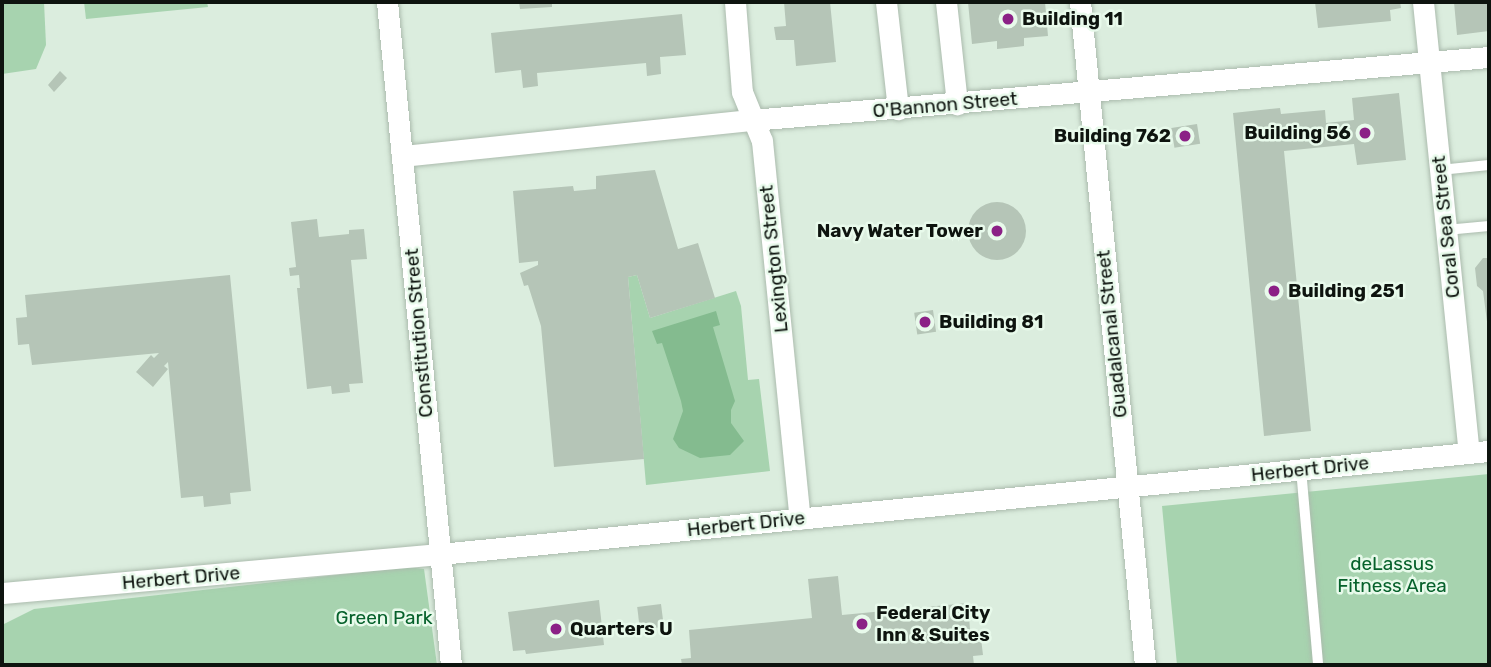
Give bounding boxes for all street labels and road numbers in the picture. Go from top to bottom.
street label: O'Bannon Street [872,87,1018,123]
street label: Coral Sea Street [1427,155,1465,299]
street label: Lexington Street [755,184,793,334]
street label: Constitution Street [400,247,438,419]
street label: Guadalcanal Street [1092,249,1132,419]
street label: Herbert Drive [1250,451,1370,487]
street label: Herbert Drive [686,506,806,542]
street label: Herbert Drive [121,561,241,595]

